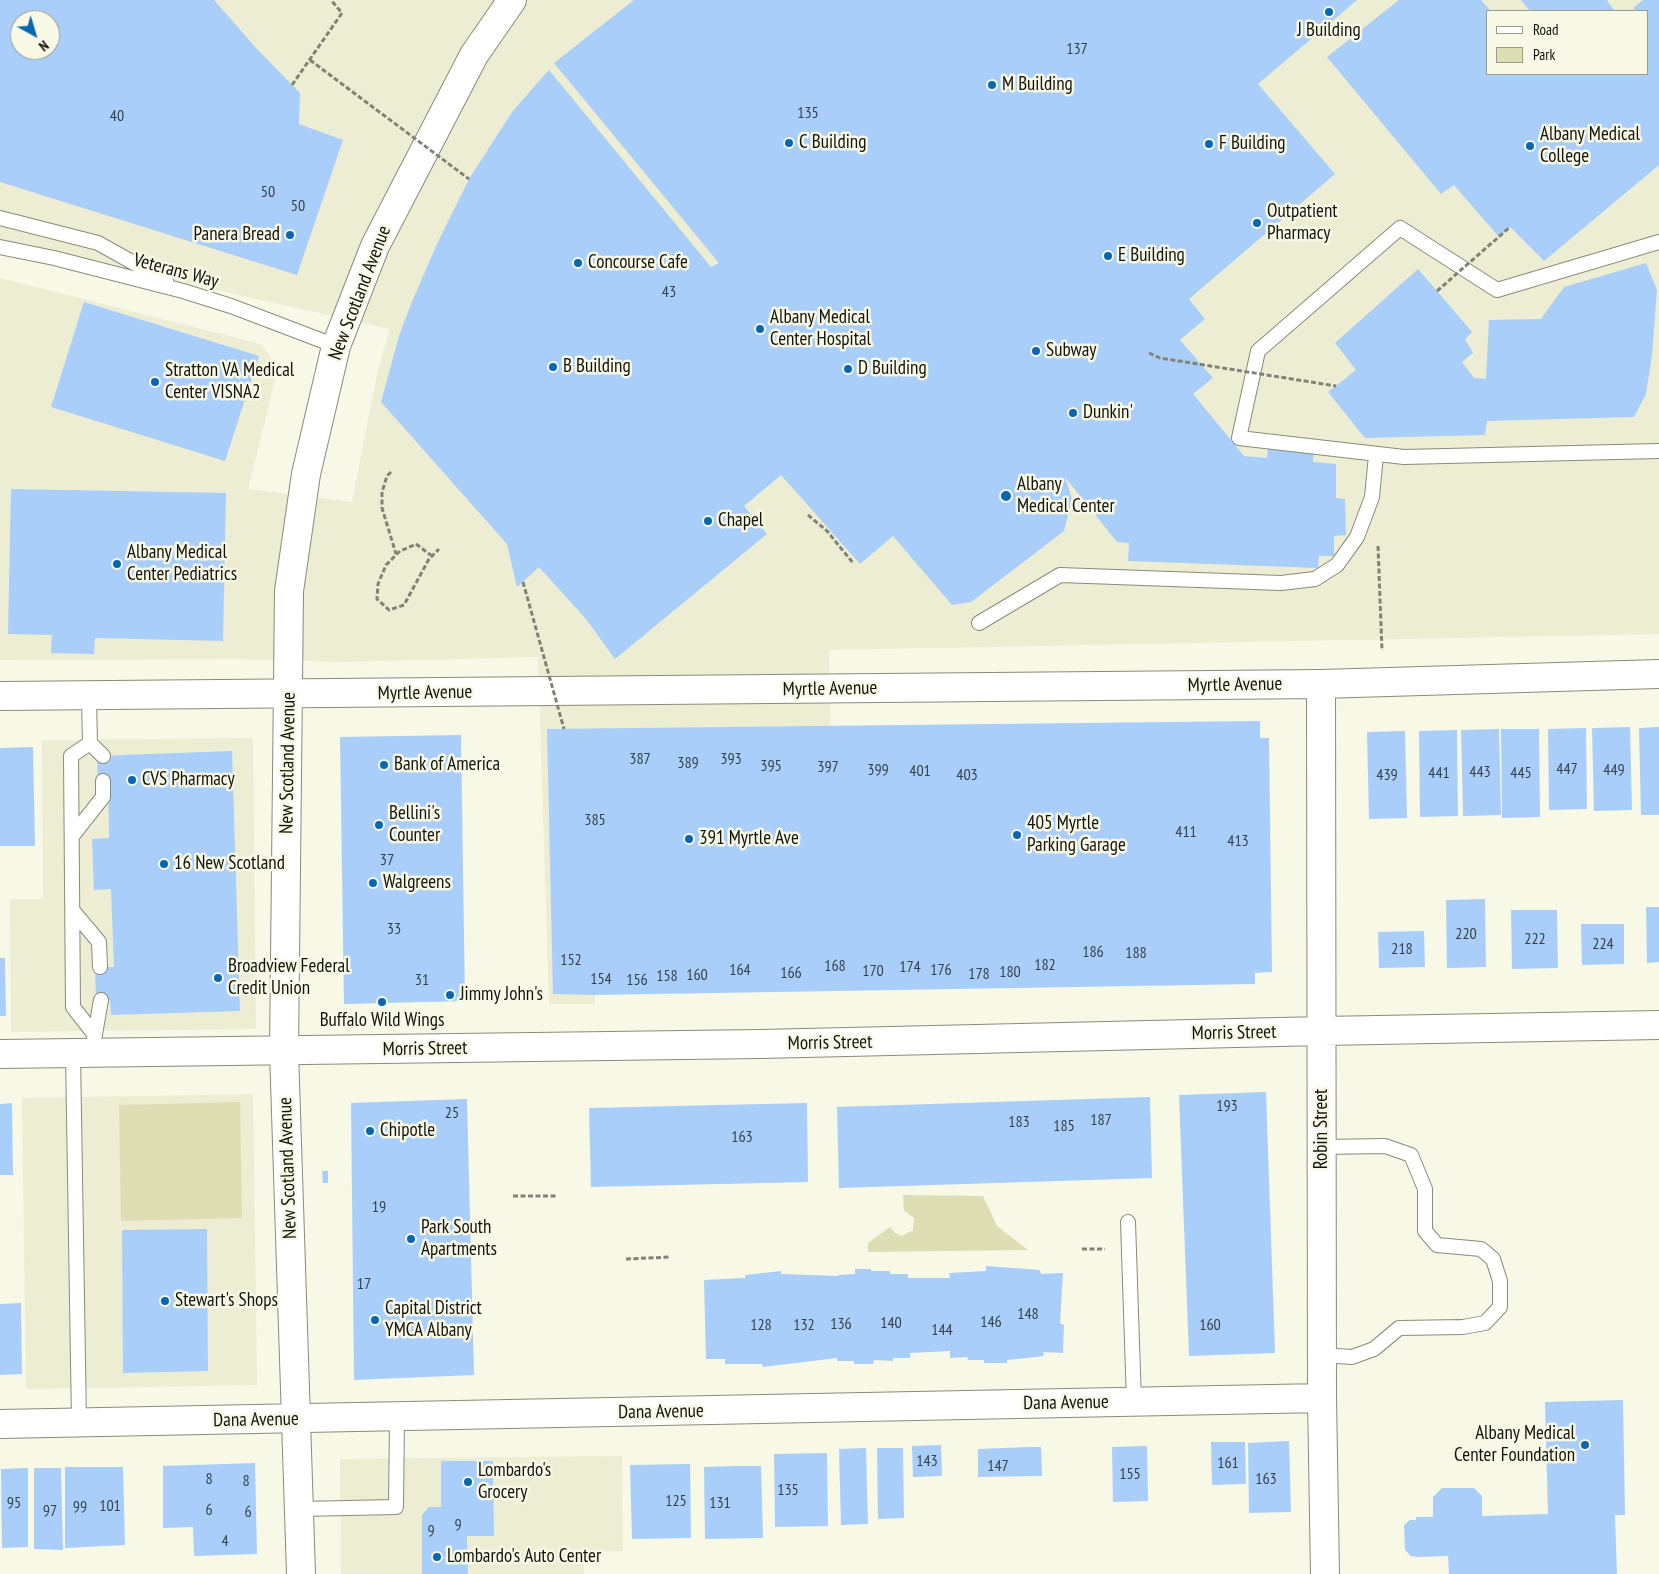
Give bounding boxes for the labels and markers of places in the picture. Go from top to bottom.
marker: J Building [1323,6,1335,18]
place label: J Building [1297,20,1361,42]
place label: M Building [1002,74,1073,96]
marker: M Building [986,79,998,91]
place label: Albany Medical College [1540,124,1640,168]
place label: C Building [799,132,866,154]
place label: F Building [1219,133,1286,155]
marker: C Building [783,137,795,149]
marker: F Building [1203,138,1215,150]
marker: Albany Medical College [1524,140,1536,152]
place label: Outpatient Pharmacy [1267,201,1338,245]
marker: Outpatient Pharmacy [1251,217,1263,229]
place label: Panera Bread [193,224,280,246]
marker: Panera Bread [284,229,296,241]
place label: E Building [1118,245,1185,267]
marker: E Building [1102,250,1114,262]
place label: Concourse Cafe [588,252,688,274]
marker: Concourse Cafe [572,257,584,269]
place label: Albany Medical Center Hospital [770,307,871,351]
marker: Albany Medical Center Hospital [754,323,766,335]
place label: Subway [1046,340,1096,362]
marker: Subway [1030,345,1042,357]
place label: B Building [563,356,631,378]
place label: D Building [858,358,927,380]
place label: Stratton VA Medical Center VISNA2 [165,360,294,404]
marker: B Building [547,361,559,373]
marker: D Building [842,363,854,375]
marker: Stratton VA Medical Center VISNA2 [149,376,161,388]
place label: Dunkin' [1083,402,1133,424]
marker: Dunkin' [1067,407,1079,419]
place label: Albany Medical Center [1017,474,1115,518]
marker: Albany Medical Center [999,489,1013,503]
place label: Chapel [718,510,763,532]
marker: Chapel [702,515,714,527]
place label: Albany Medical Center Pediatrics [127,542,237,586]
marker: Albany Medical Center Pediatrics [111,558,123,570]
place label: Bank of America [394,754,500,776]
marker: Bank of America [378,759,390,771]
place label: CVS Pharmacy [142,769,235,791]
marker: CVS Pharmacy [126,774,138,786]
place label: Bellini's Counter [389,803,440,847]
place label: 405 Myrtle Parking Garage [1027,813,1126,857]
marker: Bellini's Counter [373,819,385,831]
place label: 391 Myrtle Ave [699,828,799,850]
marker: 405 Myrtle Parking Garage [1011,829,1023,841]
marker: 391 Myrtle Ave [683,833,695,845]
place label: 16 New Scotland [174,853,285,875]
marker: 16 New Scotland [158,858,170,870]
place label: Walgreens [383,872,451,894]
marker: Walgreens [367,877,379,889]
place label: Broadview Federal Credit Union [228,956,350,1000]
marker: Broadview Federal Credit Union [212,972,224,984]
place label: Jimmy John's [460,984,543,1006]
marker: Jimmy John's [444,989,456,1001]
marker: Buffalo Wild Wings [376,996,388,1008]
place label: Buffalo Wild Wings [320,1010,444,1032]
place label: Chipotle [380,1120,435,1142]
marker: Chipotle [364,1125,376,1137]
place label: Park South Apartments [421,1217,497,1261]
marker: Park South Apartments [405,1233,417,1245]
place label: Stewart's Shops [175,1290,278,1312]
marker: Stewart's Shops [159,1295,171,1307]
place label: Capital District YMCA Albany [385,1298,482,1342]
marker: Capital District YMCA Albany [369,1314,381,1326]
place label: Albany Medical Center Foundation [1454,1423,1575,1467]
marker: Albany Medical Center Foundation [1579,1439,1591,1451]
place label: Lombardo's Grocery [478,1460,551,1504]
marker: Lombardo's Grocery [462,1476,474,1488]
place label: Lombardo's Auto Center [447,1546,601,1568]
marker: Lombardo's Auto Center [431,1551,443,1563]

